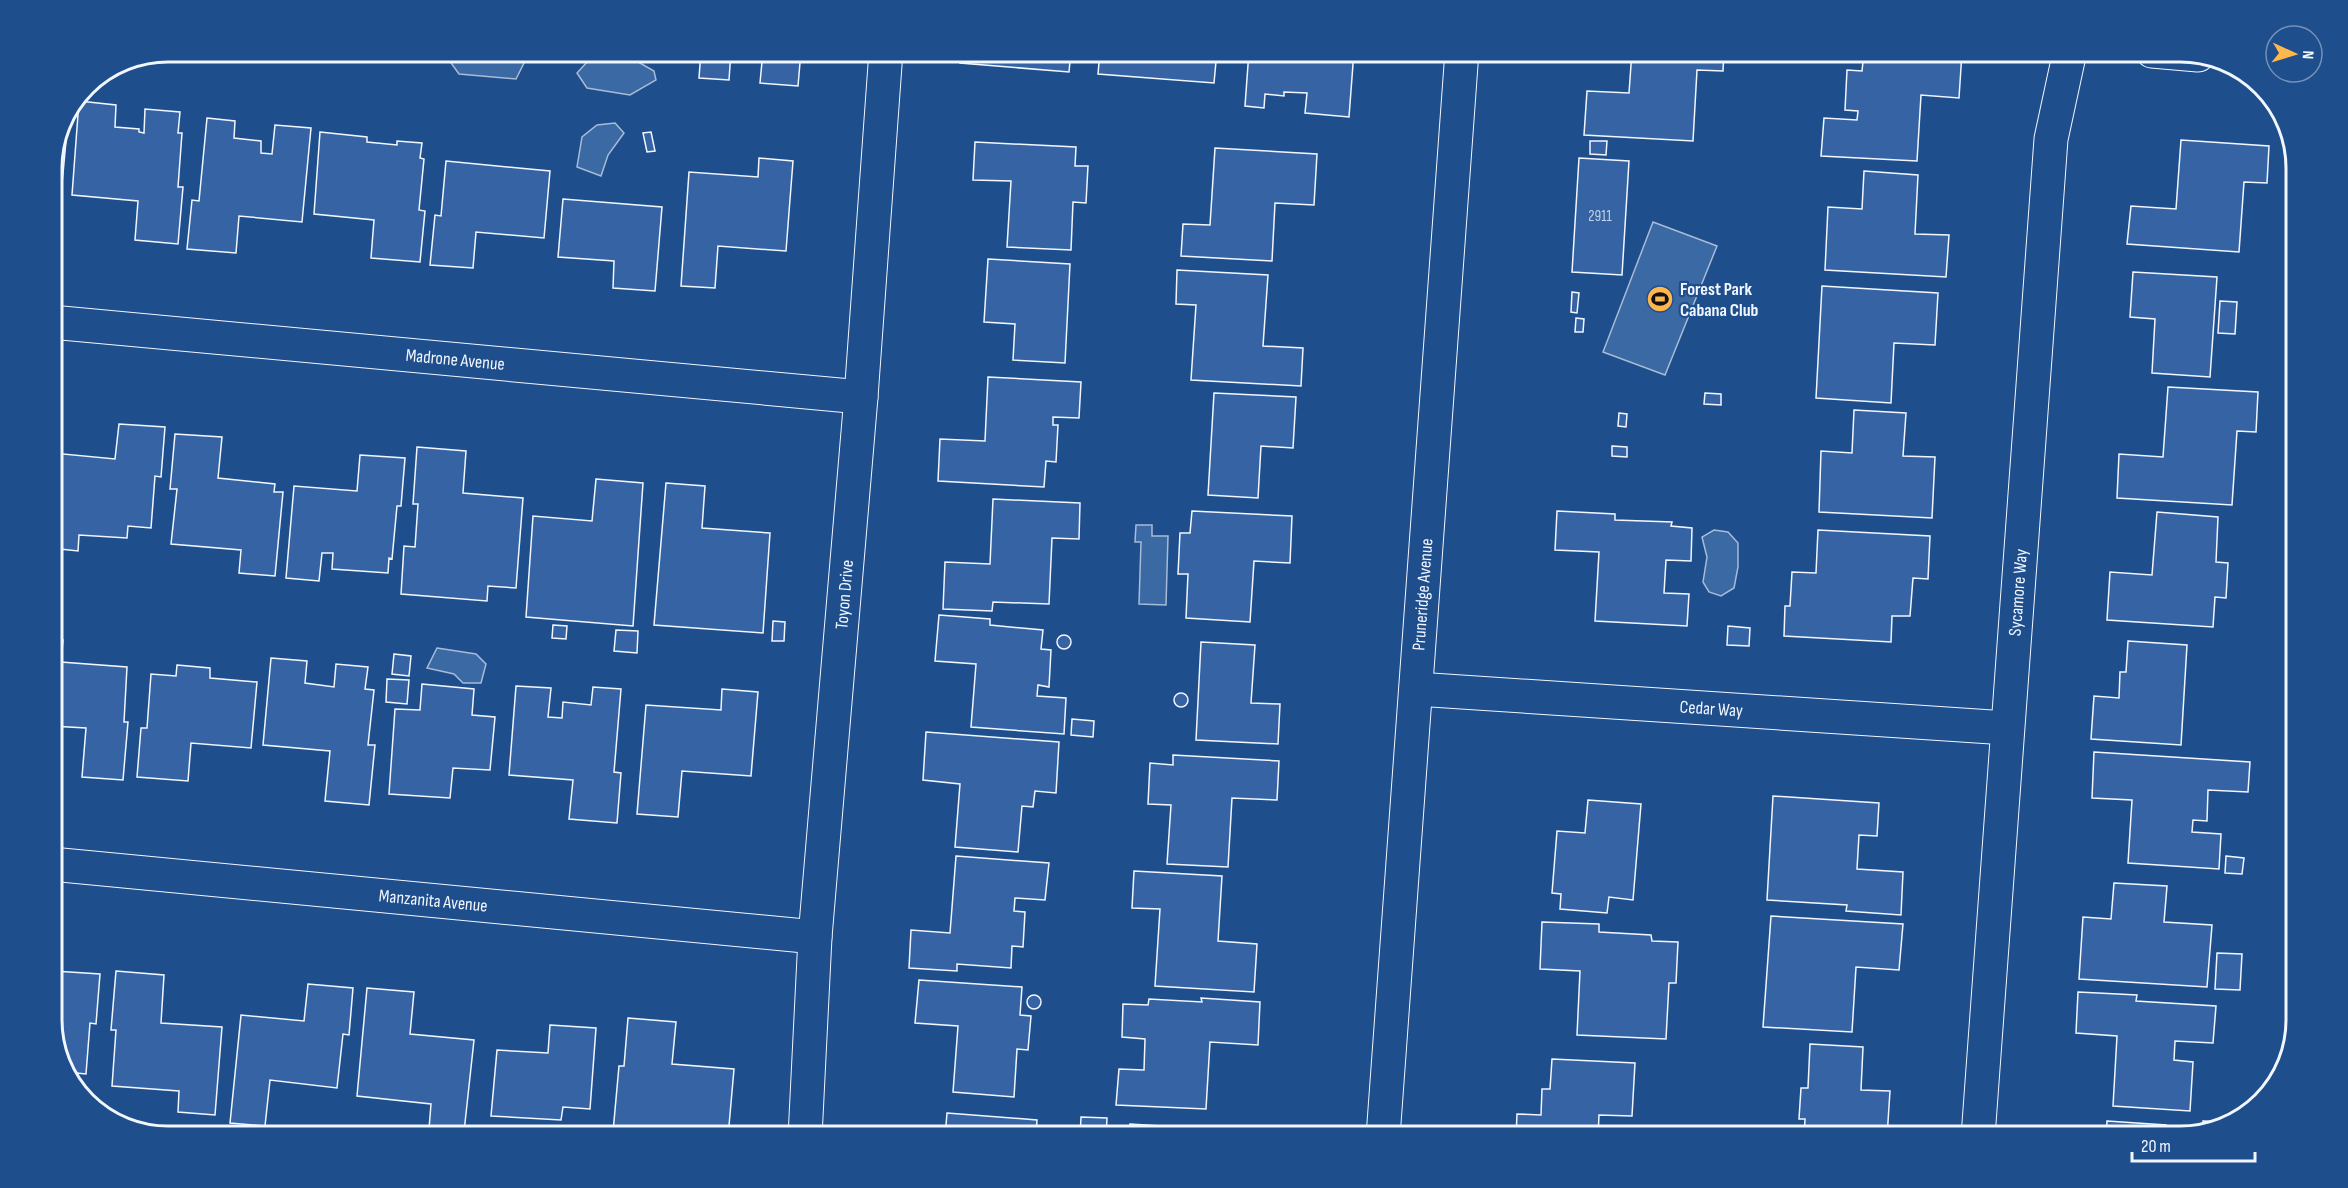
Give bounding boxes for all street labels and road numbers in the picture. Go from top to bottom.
street label: Madrone Avenue [405,345,506,375]
street label: Pruneridge Avenue [1408,538,1438,651]
street label: Sycamore Way [2005,548,2032,637]
street label: Toyon Drive [831,559,858,630]
street label: Cedar Way [1679,696,1744,722]
street label: Manzanita Avenue [378,885,489,917]

